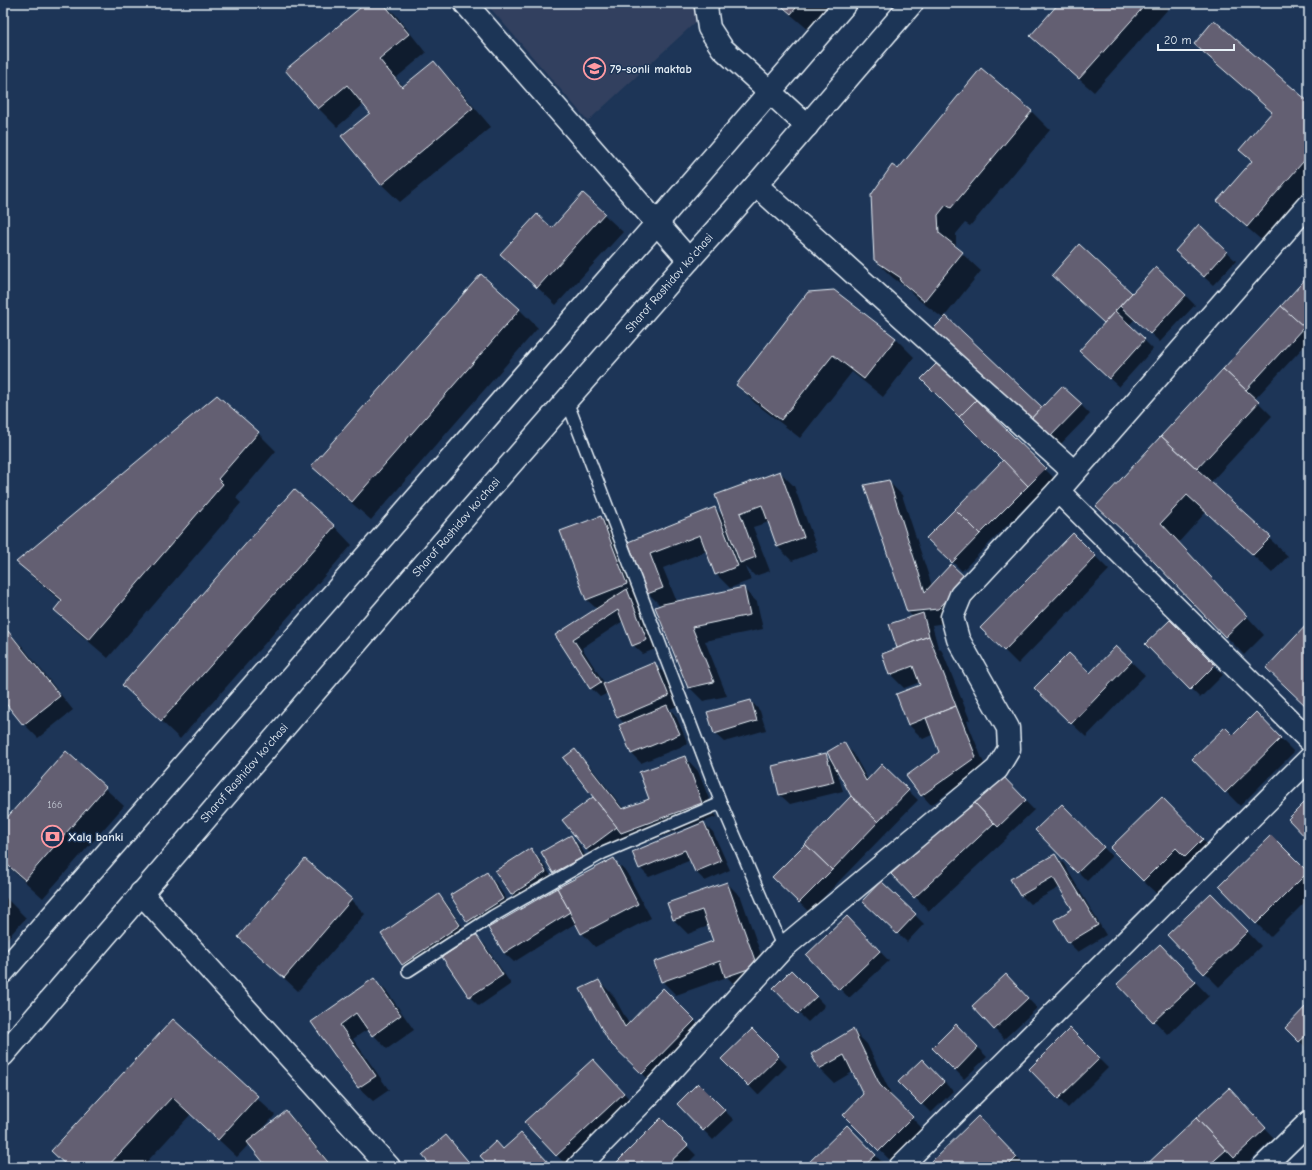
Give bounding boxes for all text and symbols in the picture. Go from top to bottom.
scale bar [1158,26,1234,52]
text: 20 m [1164,33,1192,47]
school or university icon: 79-sonli maktab [581,56,607,82]
place label: 79-sonli maktab [610,62,692,76]
street label: Sharof Rashidov ko'chasi [622,231,716,335]
street label: Sharof Rashidov ko'chasi [409,475,503,579]
street label: Sharof Rashidov ko'chasi [197,721,291,825]
house number: 166 [48,799,62,811]
bank icon: Xalq banki [39,824,65,850]
place label: Xalq banki [68,830,124,844]

